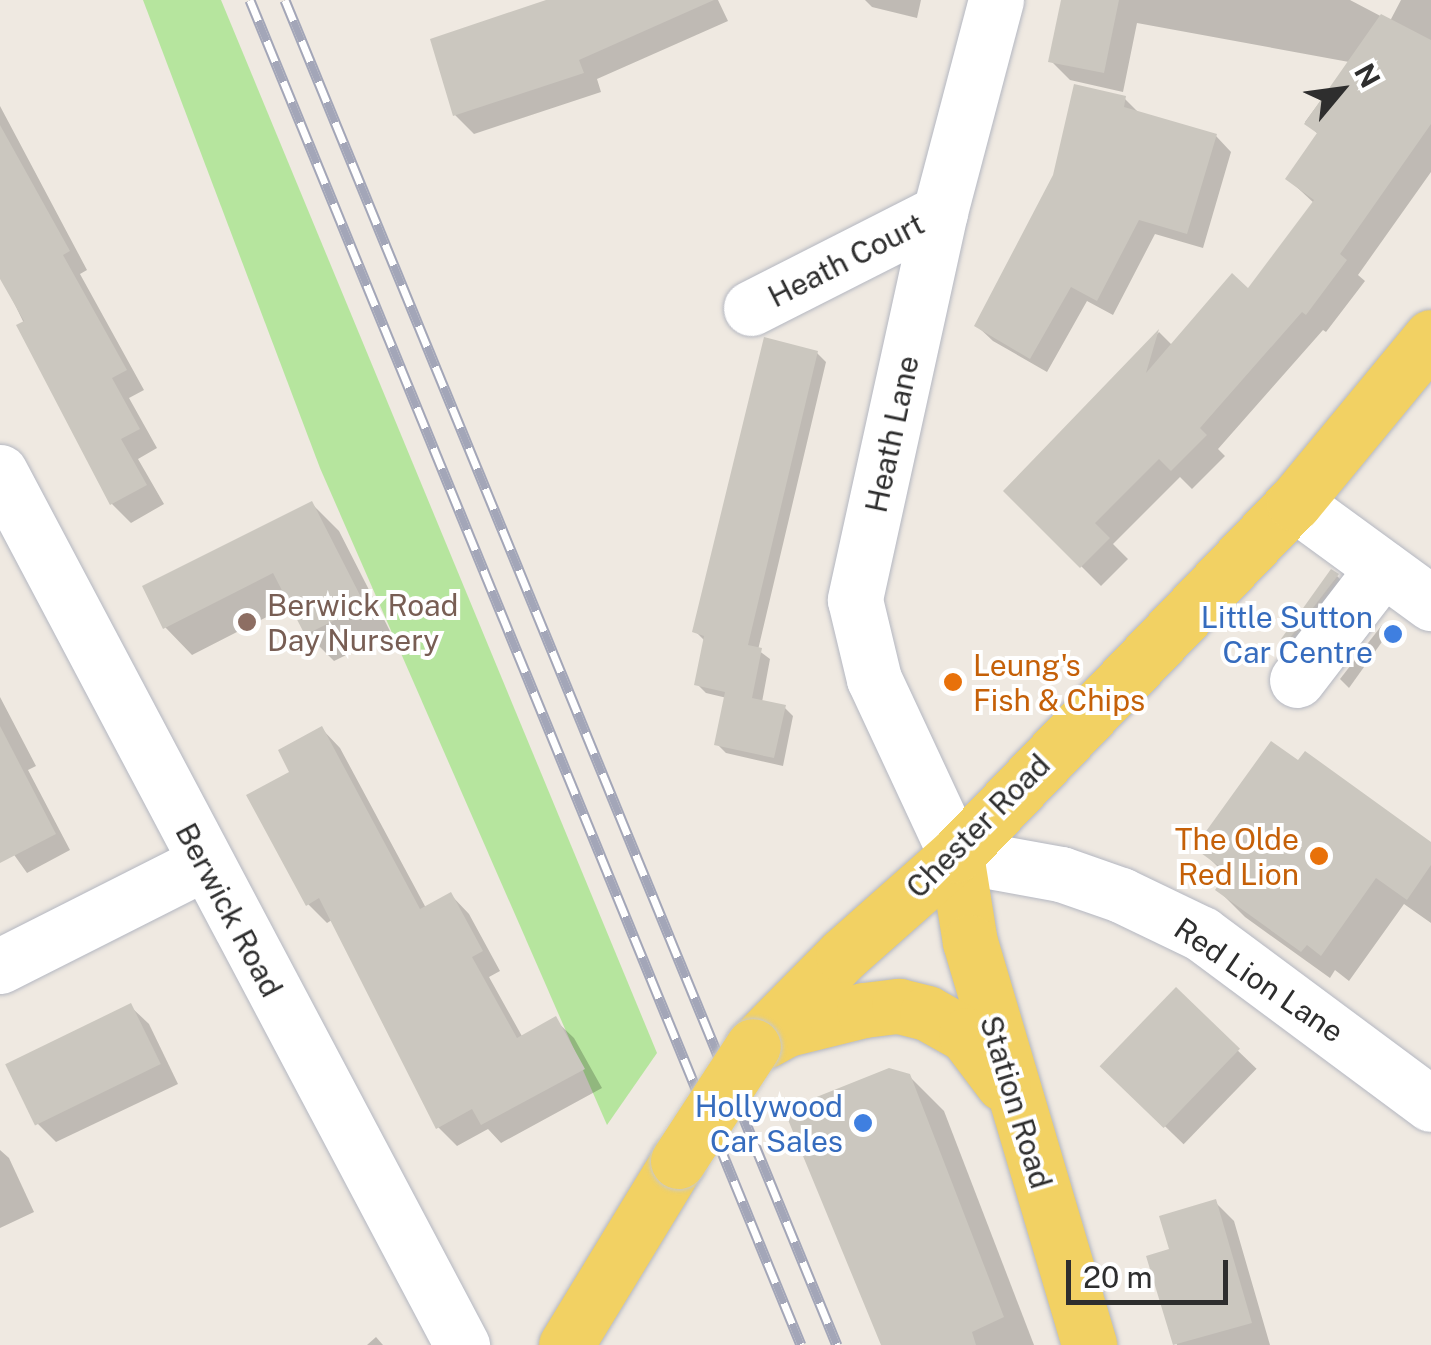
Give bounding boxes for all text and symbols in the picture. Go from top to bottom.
north arrow [1291,40,1391,140]
text: N [1348,58,1387,93]
street label: Heath Court [762,205,930,315]
street label: Heath Lane [858,352,926,516]
place label: Berwick Road Day Nursery [267,587,458,658]
place label: Little Sutton Car Centre [1201,599,1373,670]
marker: Berwick Road Day Nursery [236,611,258,633]
marker: Little Sutton Car Centre [1382,623,1404,645]
place label: Leung's Fish & Chips [973,647,1145,718]
marker: Leung's Fish & Chips [942,671,964,693]
street label: Chester Road [899,747,1057,905]
street label: Berwick Road [168,817,290,1003]
place label: The Olde Red Lion [1175,821,1299,892]
marker: The Olde Red Lion [1308,845,1330,867]
street label: Red Lion Lane [1168,910,1350,1050]
street label: Station Road [973,1011,1059,1193]
place label: Hollywood Car Sales [695,1088,843,1158]
marker: Hollywood Car Sales [852,1112,874,1134]
scale bar [1071,1240,1234,1302]
text: 20 m [1083,1259,1152,1295]

